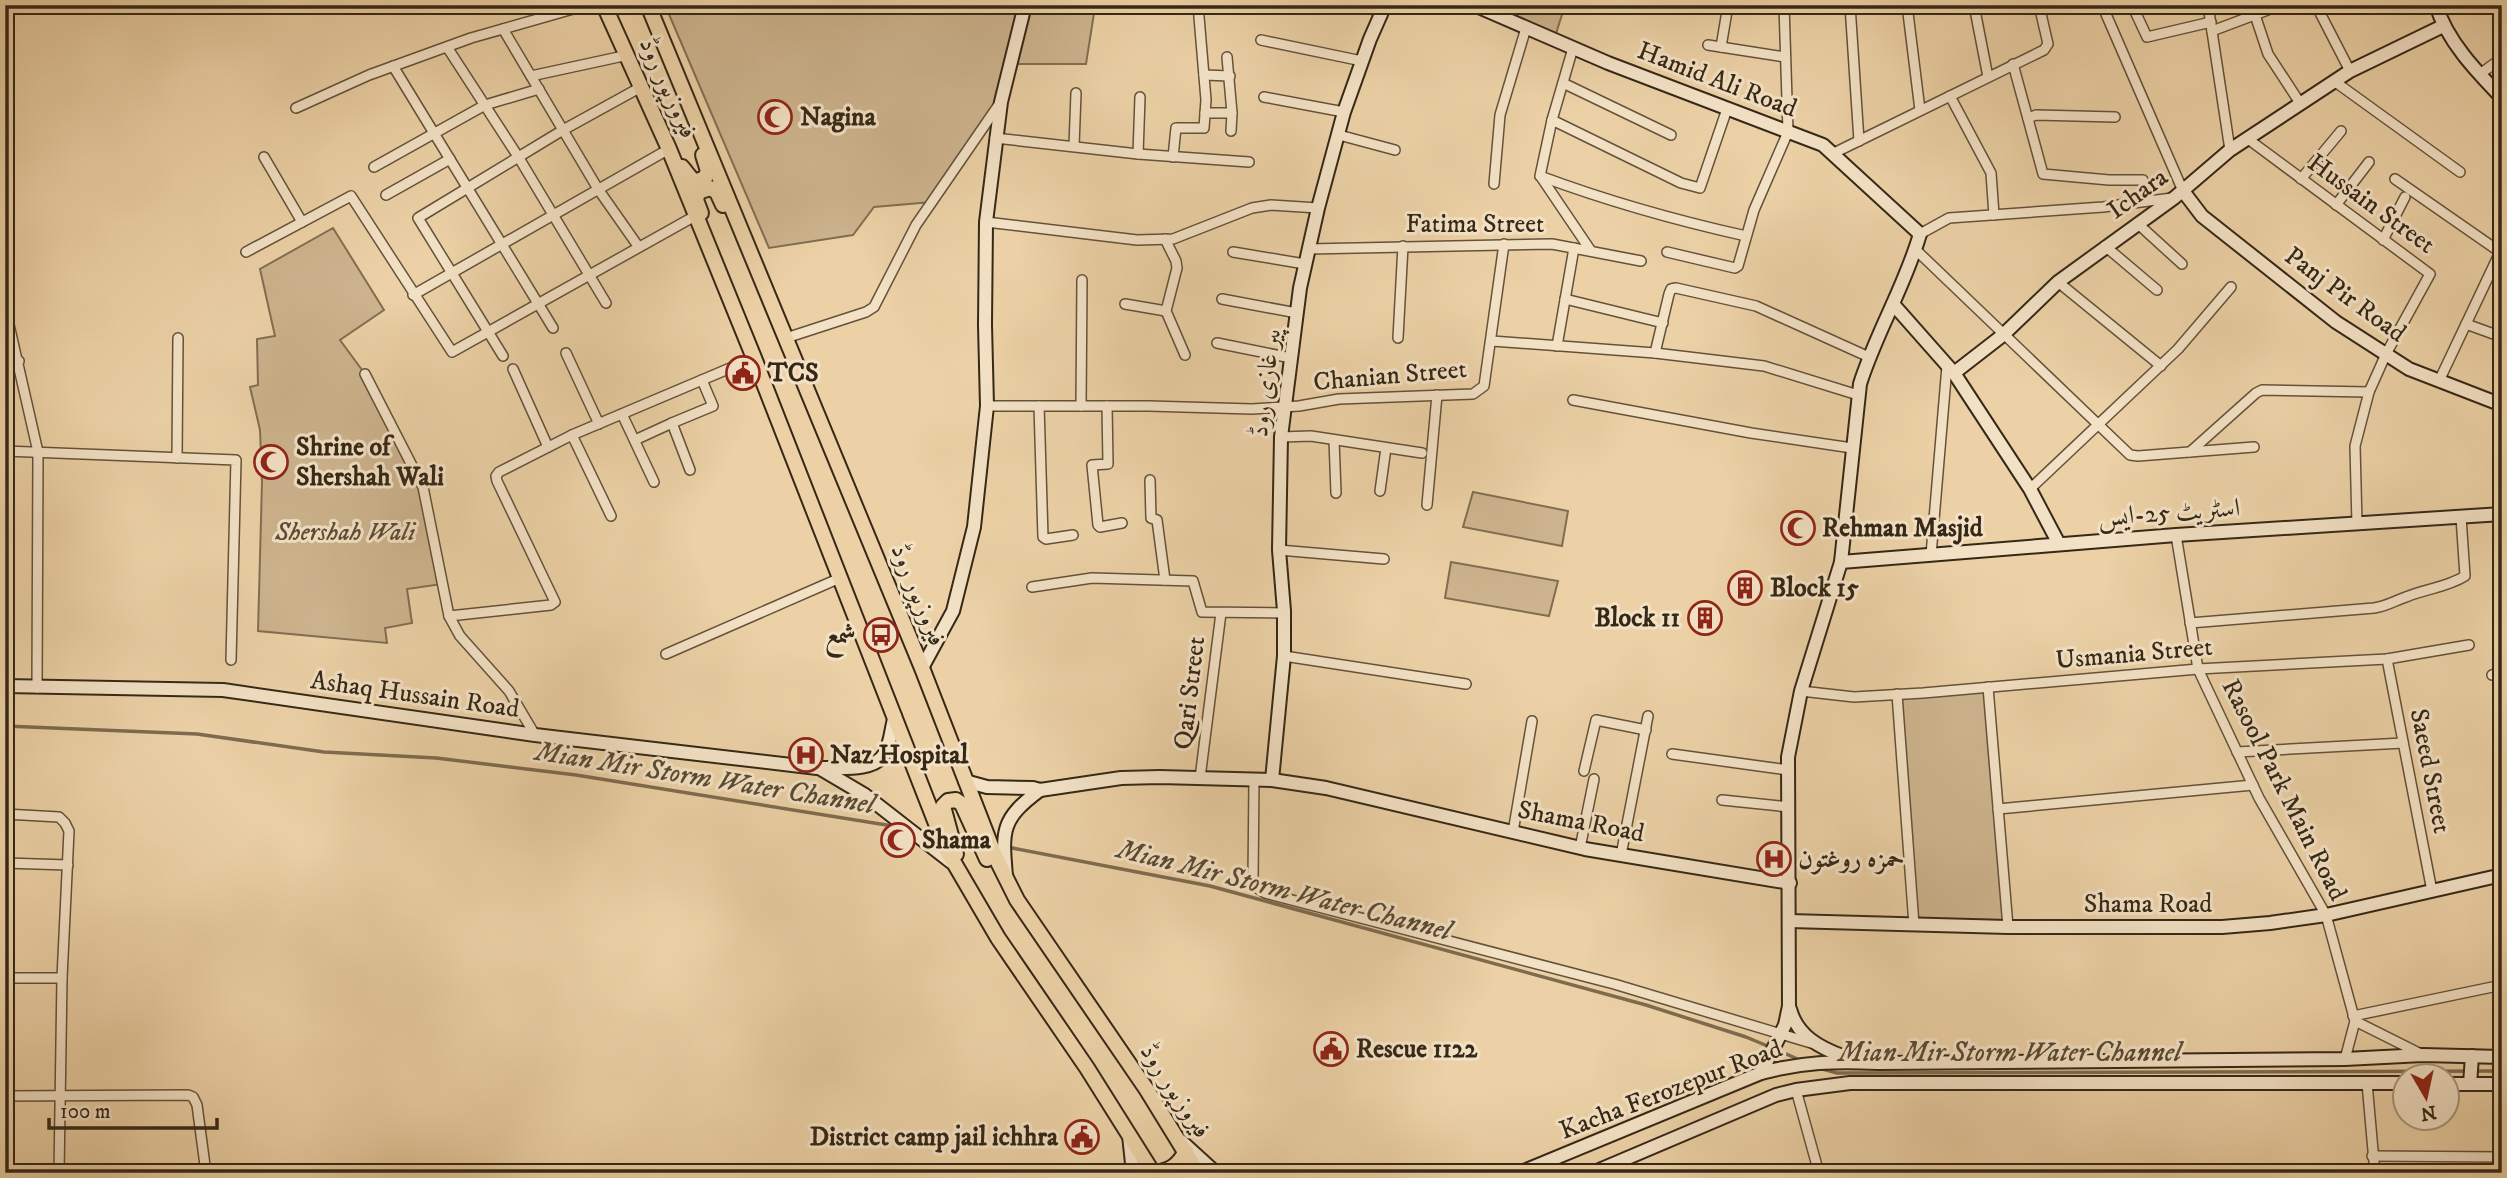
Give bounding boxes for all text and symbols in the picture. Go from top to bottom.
street label: فیروزپور روڈ [630,32,705,144]
street label: Hamid Ali Road [1633,34,1801,126]
mosque icon: Nagina [756,98,794,136]
place label: Nagina [800,101,877,134]
street label: Hussain Street [2301,147,2441,261]
street label: Ichara [2101,161,2175,227]
street label: Fatima Street [1406,208,1544,241]
street label: Panj Pir Road [2278,240,2412,350]
street label: پیر غازی روڈ [1243,326,1290,439]
street label: Chanian Street [1312,353,1468,399]
public building icon: TCS [724,354,762,392]
place label: TCS [767,357,819,390]
place label: Shrine of Shershah Wali [296,431,444,494]
mosque icon: Shrine of Shershah Wali [252,443,290,481]
street label: اسٹریٹ 25-ایس [2097,492,2241,534]
mosque icon: Rehman Masjid [1779,509,1817,547]
place label: Rehman Masjid [1822,512,1984,545]
park label: Shershah Wali [274,516,417,549]
street label: فیروزپور روڈ [882,539,953,651]
building icon: Block 15 [1726,569,1764,607]
place label: Block 15 [1770,572,1859,605]
building icon: Block 11 [1686,599,1724,637]
place label: Block 11 [1595,602,1680,635]
bus stop icon: شمع [862,616,900,654]
place label: شمع [825,619,856,658]
street label: Usmania Street [2054,631,2214,677]
street label: Qari Street [1167,635,1213,751]
street label: Ashaq Hussain Road [309,664,522,726]
street label: Rasool Park Main Road [2214,674,2354,906]
street label: Saeed Street [2402,706,2458,836]
water label: Mian Mir Storm Water Channel [531,734,880,823]
hospital icon: Naz Hospital [787,736,825,774]
place label: Naz Hospital [830,739,969,772]
street label: Shama Road [1515,794,1647,850]
mosque icon: Shama [879,821,917,859]
place label: Shama [922,824,992,857]
water label: Mian Mir Storm Water Channel [1111,831,1457,949]
hospital icon: حمزه روغتون [1755,840,1793,878]
place label: حمزه روغتون [1798,843,1904,876]
street label: Shama Road [2084,888,2212,921]
public building icon: Rescue 1122 [1312,1030,1350,1068]
street label: Kacha Ferozepur Road [1555,1032,1787,1148]
place label: Rescue 1122 [1356,1033,1479,1066]
water label: Mian Mir Storm Water Channel [1836,1035,2184,1070]
street label: فیروزپور روڈ [1131,1037,1218,1145]
north arrow [2392,1062,2462,1132]
scale bar [49,1087,217,1131]
text: 100 m [60,1099,111,1125]
text: N [2419,1100,2438,1125]
public building icon: District camp jail ichhra [1063,1118,1101,1156]
place label: District camp jail ichhra [810,1121,1059,1154]

